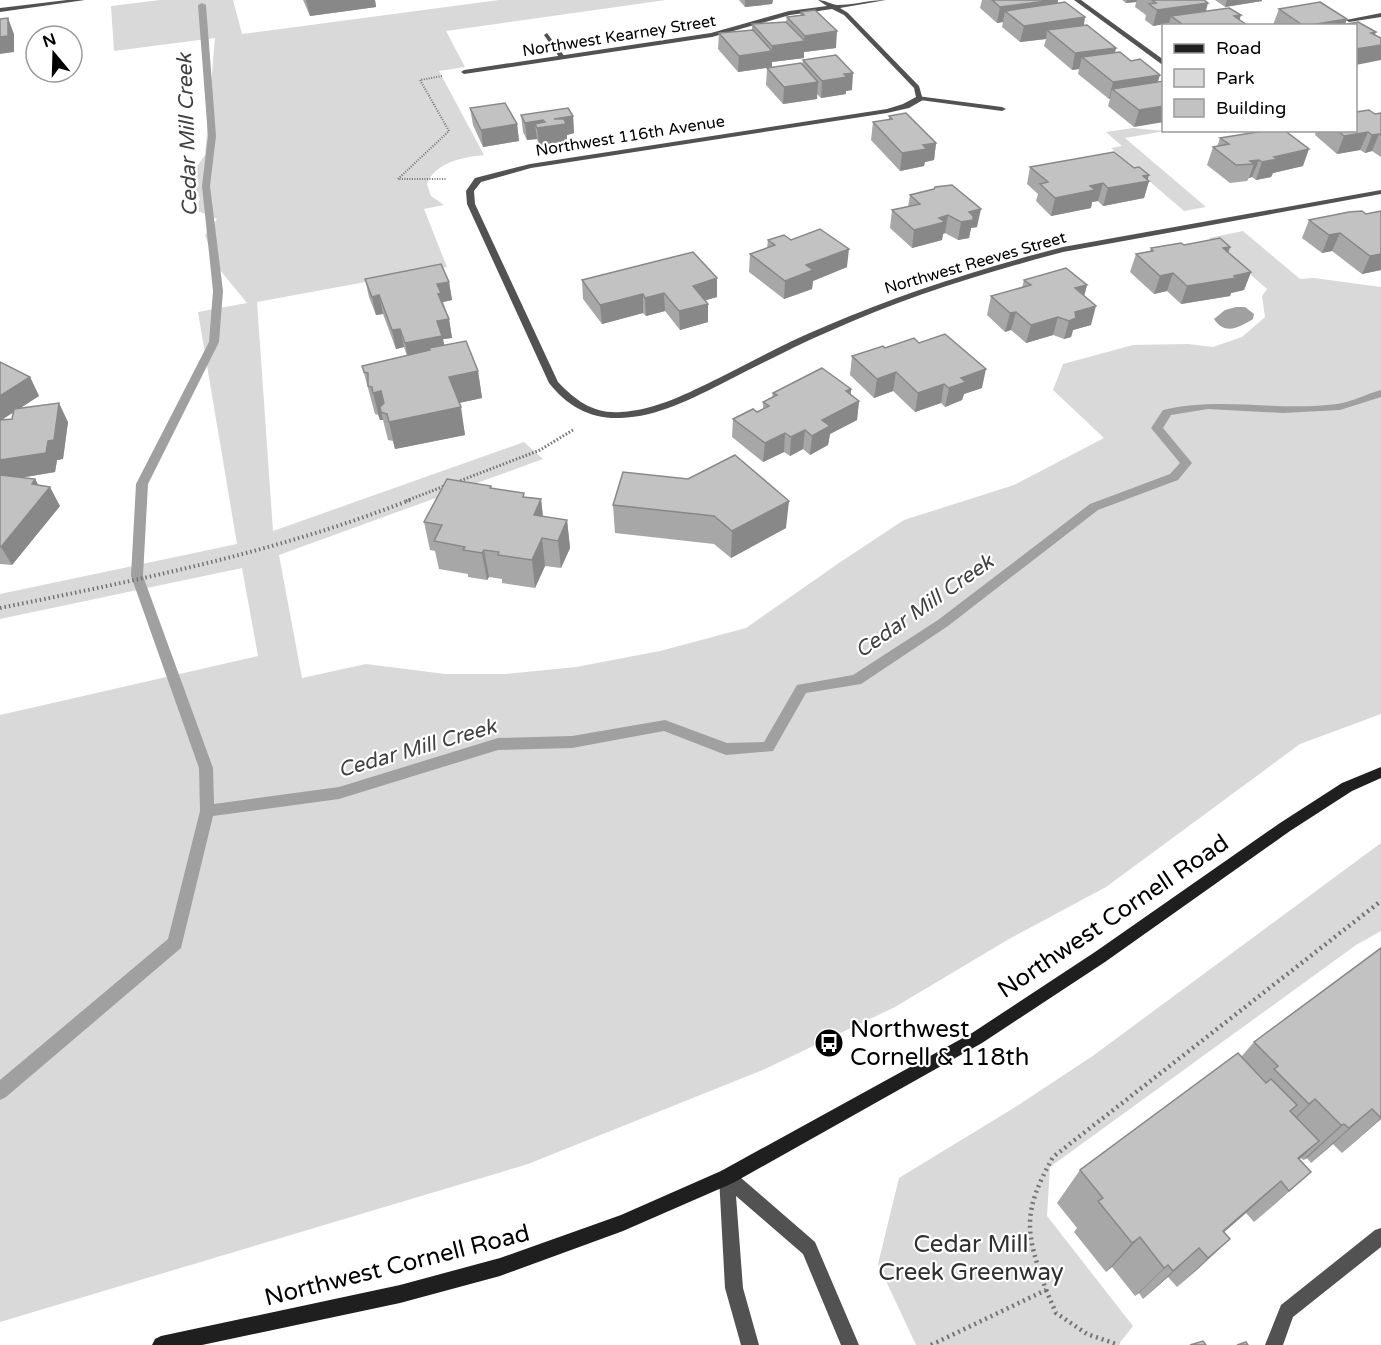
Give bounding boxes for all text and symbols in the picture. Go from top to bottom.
street label: Northwest Kearney Street [521,11,717,61]
north arrow [24,24,84,84]
legend [1162,24,1357,132]
text: N [40,29,59,52]
text: Road [1216,37,1261,59]
water label: Cedar Mill Creek [172,51,203,217]
text: Park [1216,67,1255,89]
text: Building [1216,97,1286,119]
street label: Northwest 116th Avenue [534,111,726,161]
street label: Northwest Reeves Street [882,227,1068,299]
water label: Cedar Mill Creek [850,548,1000,663]
water label: Cedar Mill Creek [335,714,501,783]
street label: Northwest Cornell Road [992,828,1234,1005]
place label: Northwest Cornell & 118th [850,1015,1029,1072]
bus stop icon: Northwest Cornell & 118th [813,1027,845,1059]
street label: Northwest Cornell Road [261,1218,533,1312]
park label: Cedar Mill Creek Greenway [878,1230,1064,1287]

